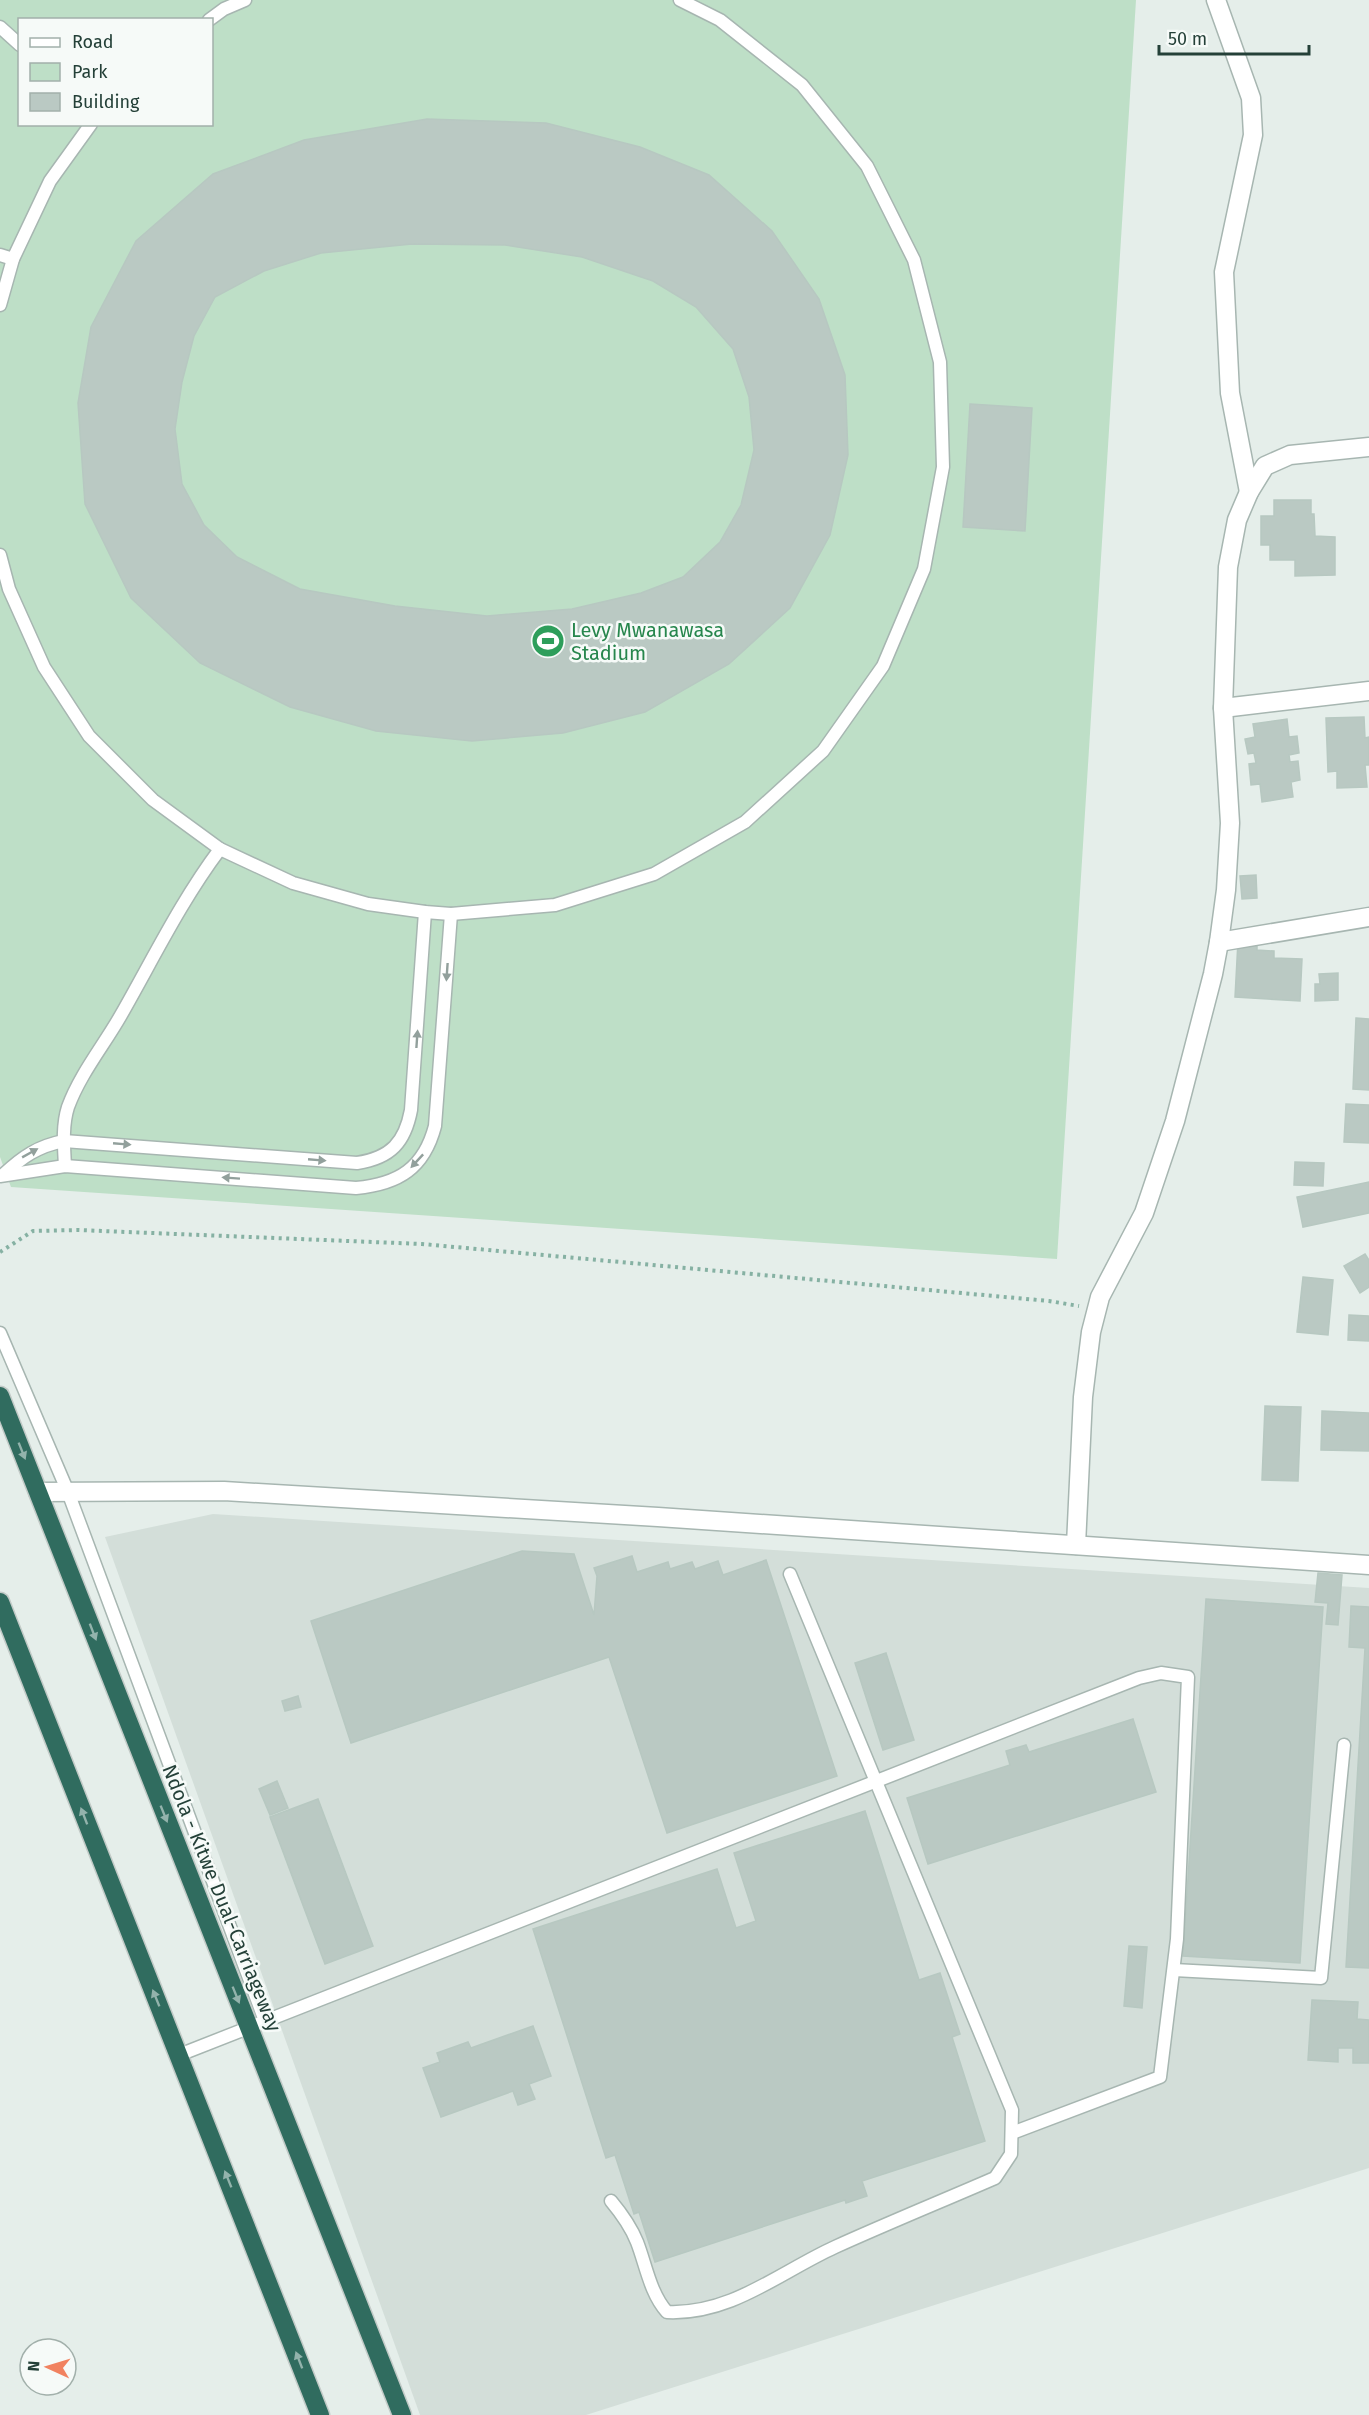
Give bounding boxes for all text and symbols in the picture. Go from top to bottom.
legend [18,18,213,126]
scale bar [1159,18,1309,56]
text: 50 m [1168,28,1207,50]
text: Road [72,31,114,53]
text: Park [72,61,108,83]
text: Building [72,91,140,113]
place label: Levy Mwanawasa Stadium [571,618,724,665]
sports icon: Levy Mwanawasa Stadium [530,623,566,659]
one-way arrow [442,962,452,981]
one-way arrow [412,1030,421,1049]
one-way arrow [113,1139,132,1149]
one-way arrow [22,1148,39,1158]
one-way arrow [411,1154,425,1168]
one-way arrow [307,1155,326,1165]
one-way arrow [221,1173,240,1183]
one-way arrow [17,1442,27,1460]
one-way arrow [89,1623,98,1641]
street label: Ndola - Kitwe Dual-Carriageway [157,1761,287,2035]
one-way arrow [159,1805,169,1823]
one-way arrow [79,1807,89,1825]
one-way arrow [232,1986,241,2004]
one-way arrow [151,1988,161,2006]
one-way arrow [223,2169,233,2187]
north arrow [18,2337,78,2397]
one-way arrow [294,2351,304,2369]
text: N [24,2360,43,2372]

